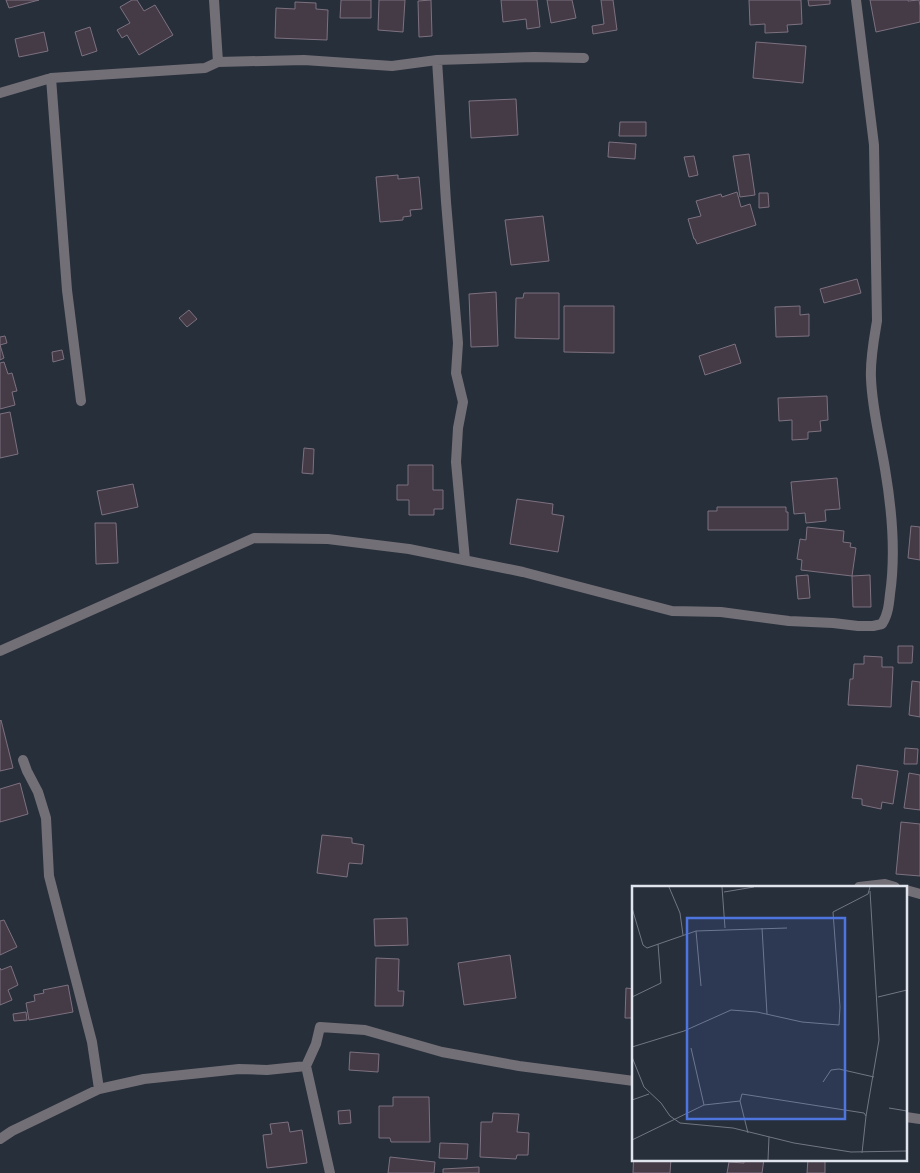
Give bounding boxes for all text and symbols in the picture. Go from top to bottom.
inset map [632,886,908,1160]

